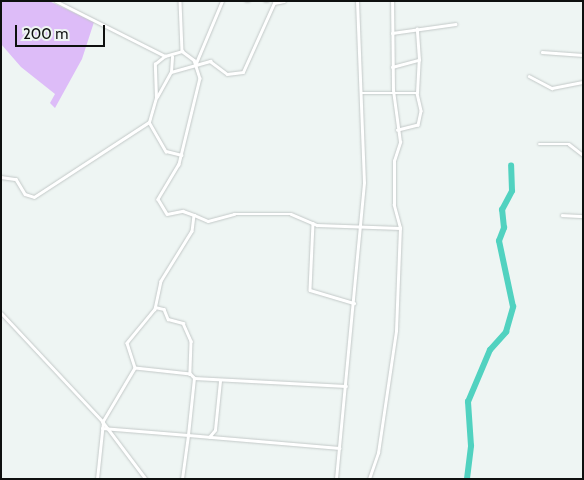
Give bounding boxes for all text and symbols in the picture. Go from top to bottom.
scale bar [18,15,108,47]
text: 200 m [23,25,68,43]

